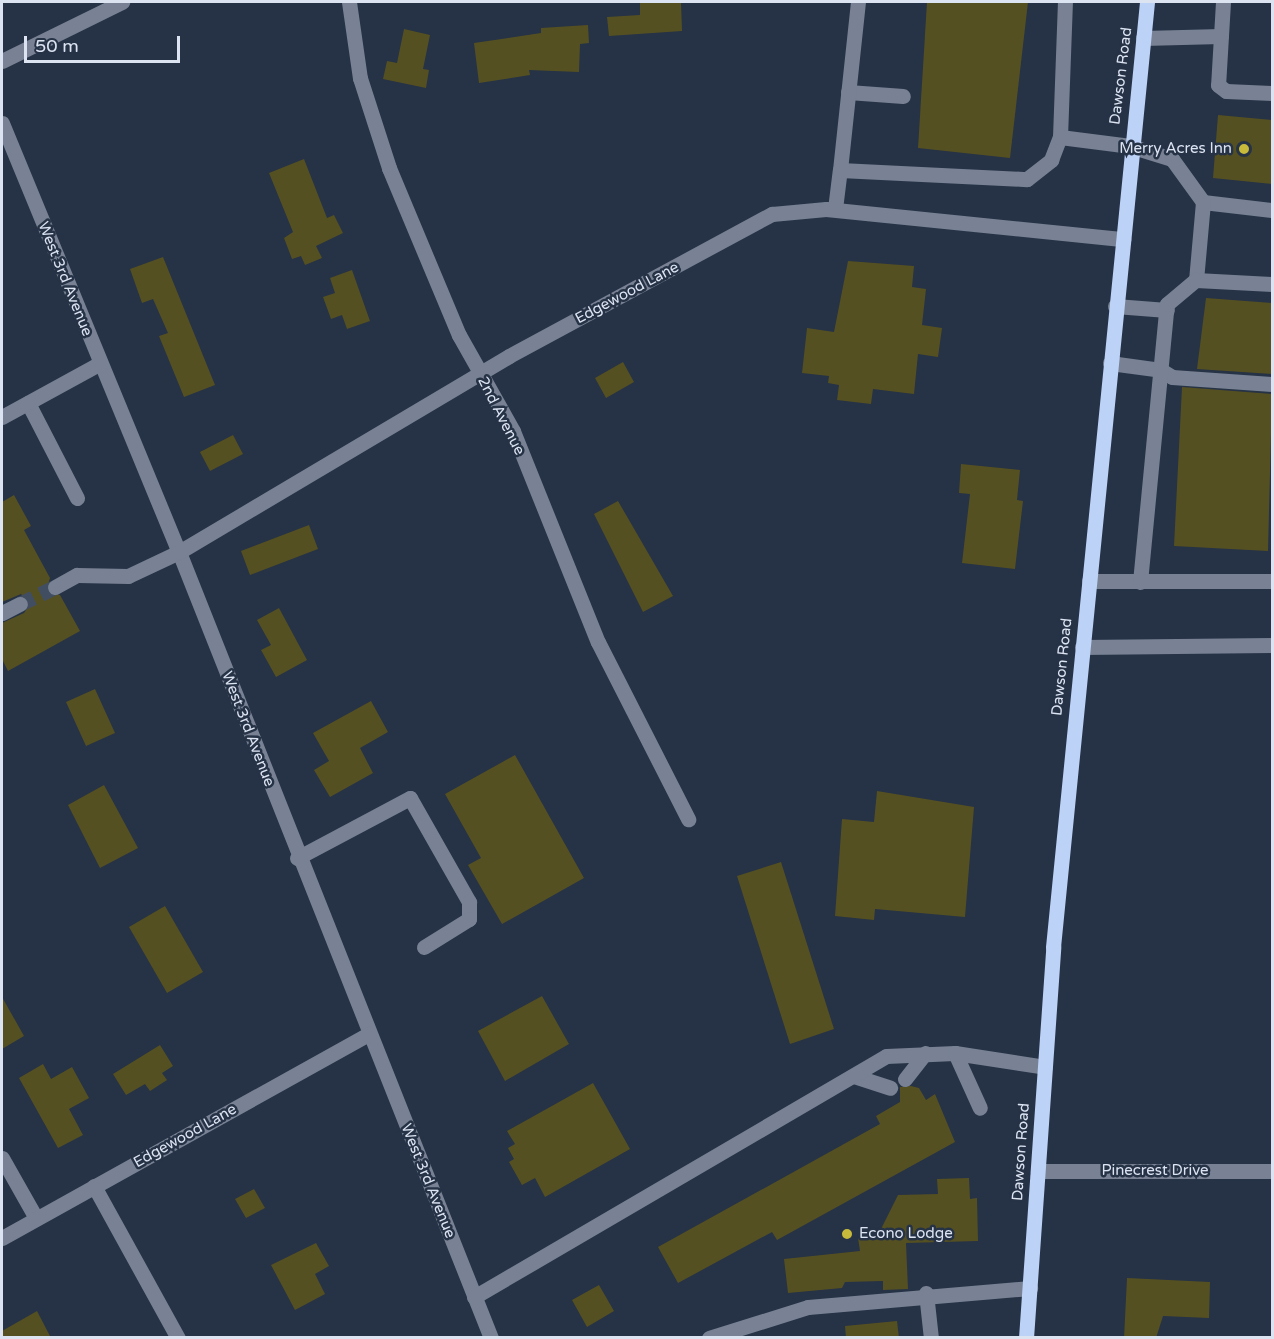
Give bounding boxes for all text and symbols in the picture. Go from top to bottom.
scale bar [27,24,183,62]
street label: Dawson Road [1106,26,1136,126]
text: 50 m [35,35,79,57]
place label: Merry Acres Inn [1119,140,1232,158]
marker: Merry Acres Inn [1237,142,1251,156]
street label: West 3rd Avenue [34,219,96,339]
street label: Edgewood Lane [572,258,682,328]
street label: 2nd Avenue [474,374,528,458]
street label: Dawson Road [1048,617,1076,717]
street label: West 3rd Avenue [218,669,278,789]
street label: Edgewood Lane [130,1100,240,1172]
street label: Dawson Road [1009,1102,1033,1202]
street label: West 3rd Avenue [397,1121,459,1241]
street label: Pinecrest Drive [1101,1162,1209,1180]
place label: Econo Lodge [859,1225,953,1243]
marker: Econo Lodge [840,1227,854,1241]

